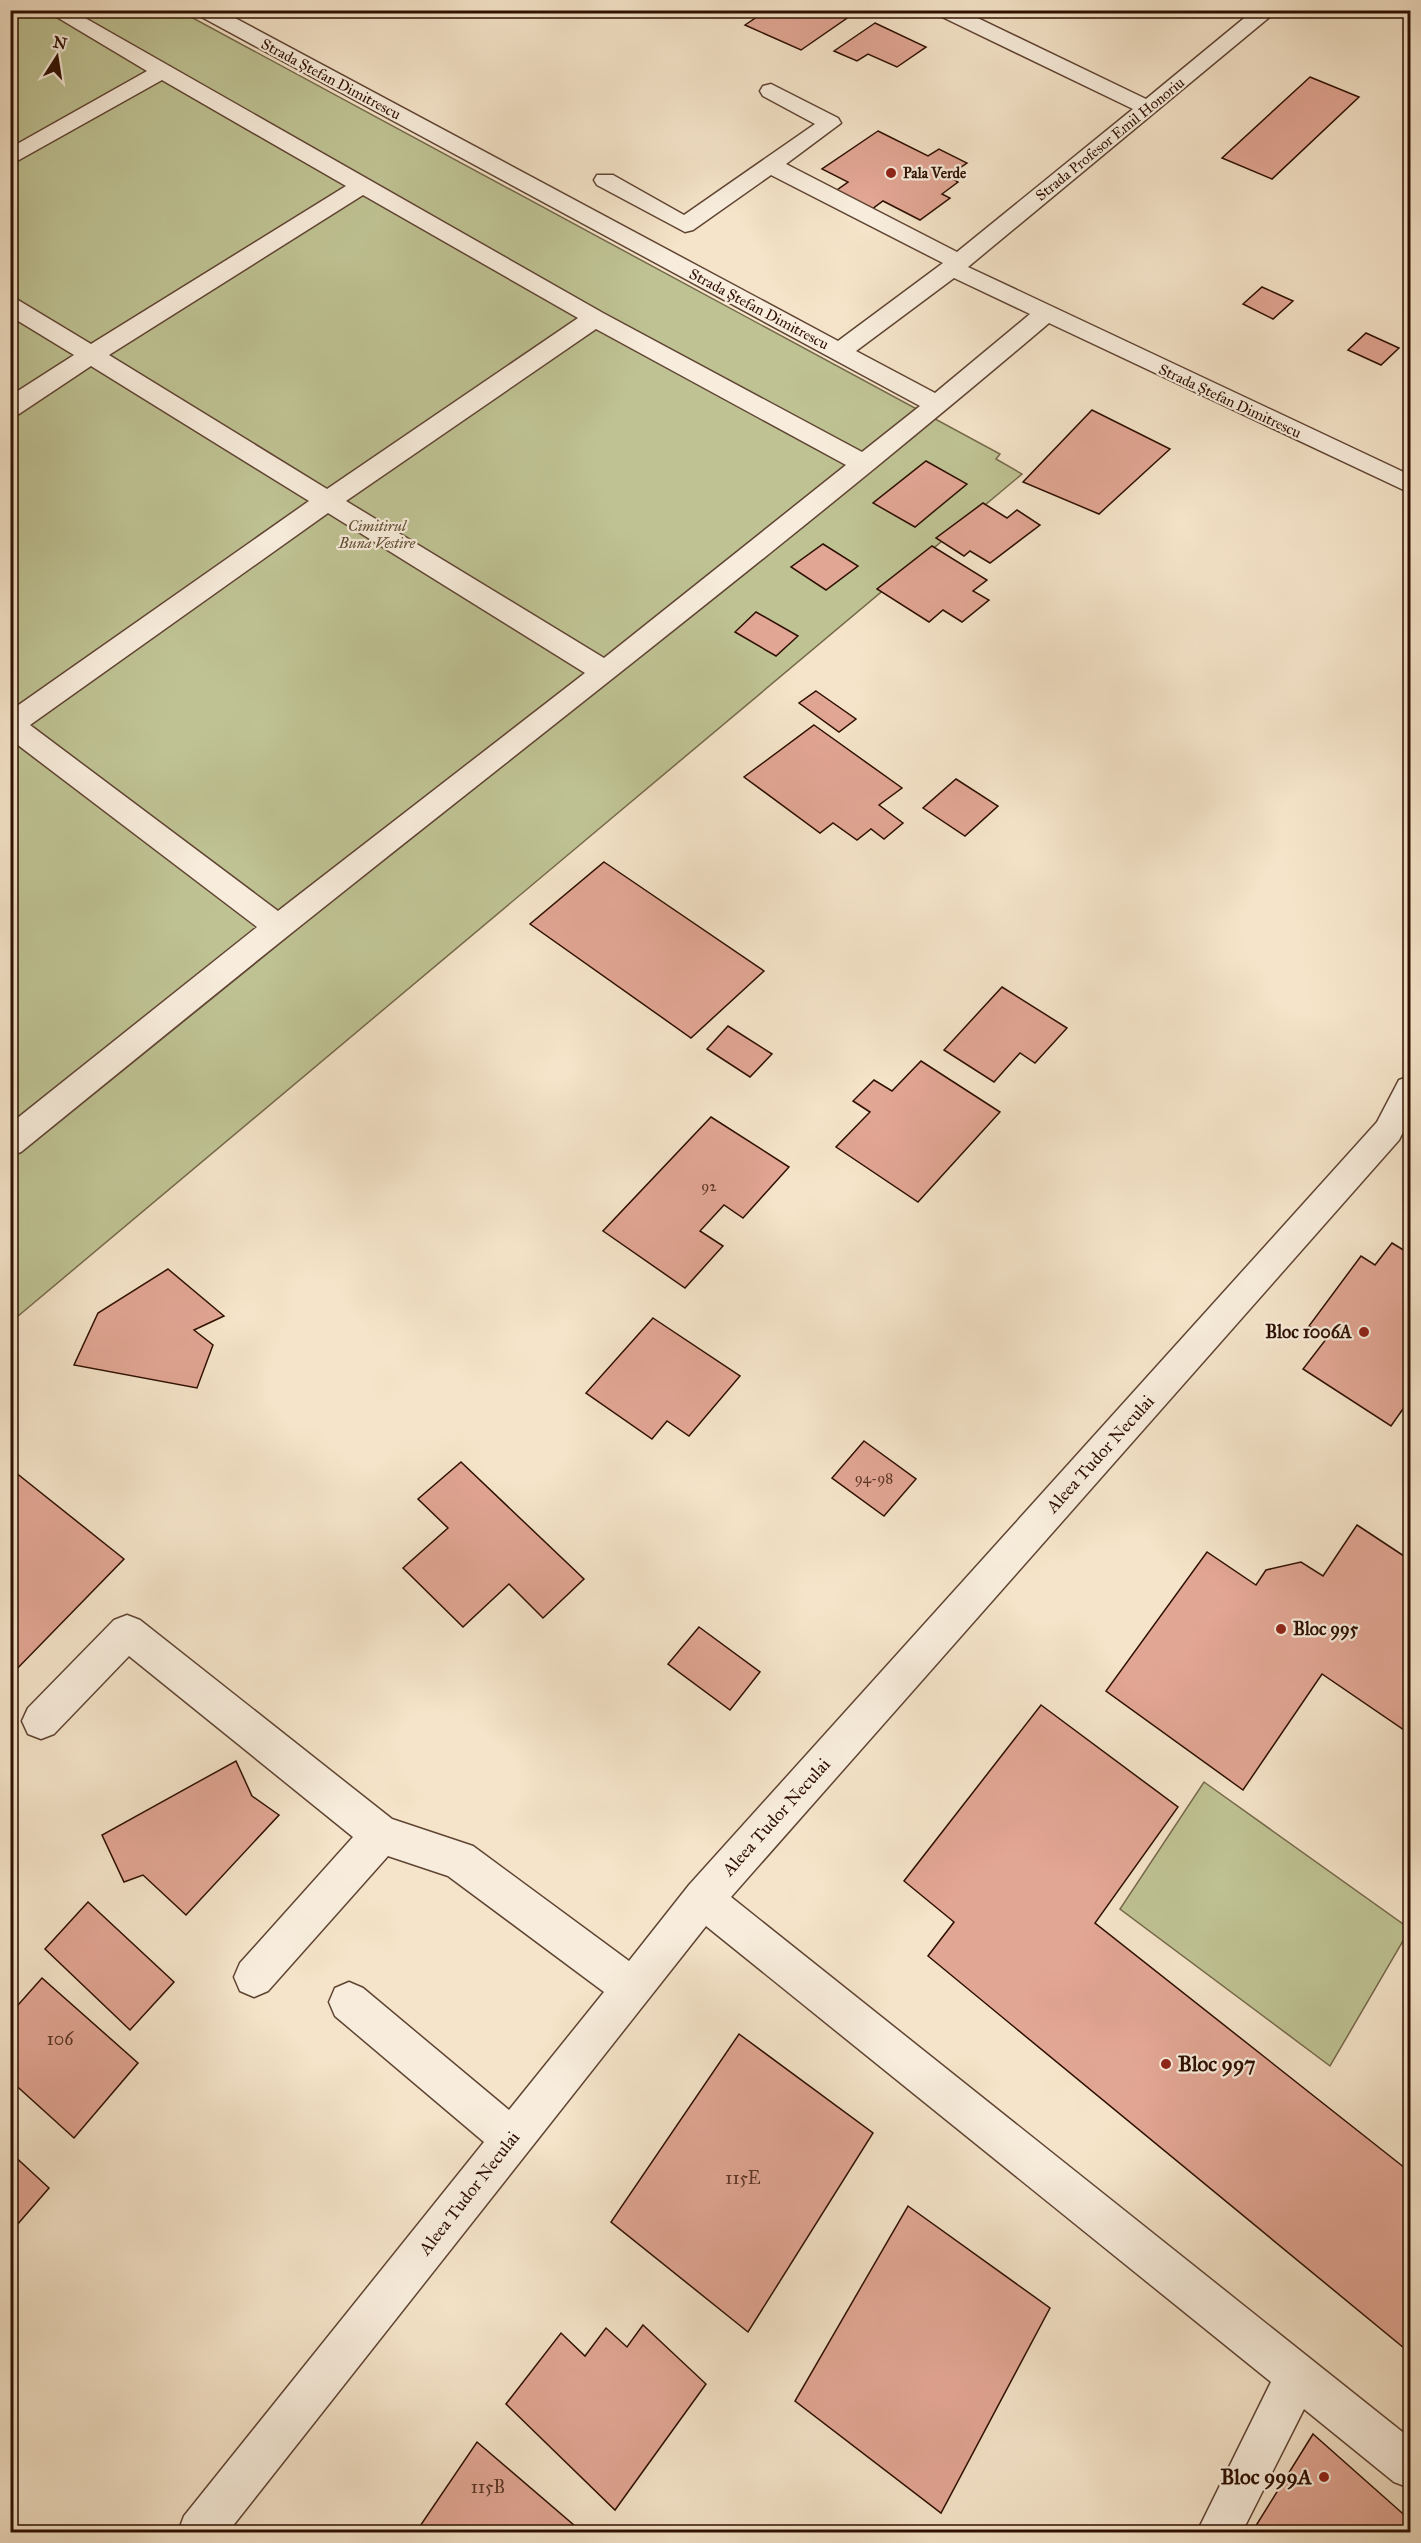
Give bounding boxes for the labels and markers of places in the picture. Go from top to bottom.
place label: Pala Verde [903,164,967,182]
marker: Pala Verde [884,166,898,180]
place label: Bloc 1006A [1265,1321,1353,1343]
marker: Bloc 1006A [1357,1325,1371,1339]
place label: Bloc 995 [1293,1618,1359,1641]
marker: Bloc 995 [1274,1622,1288,1636]
place label: Bloc 997 [1178,2051,1255,2077]
marker: Bloc 997 [1159,2057,1173,2071]
place label: Bloc 999A [1220,2464,1313,2490]
marker: Bloc 999A [1317,2470,1331,2484]

